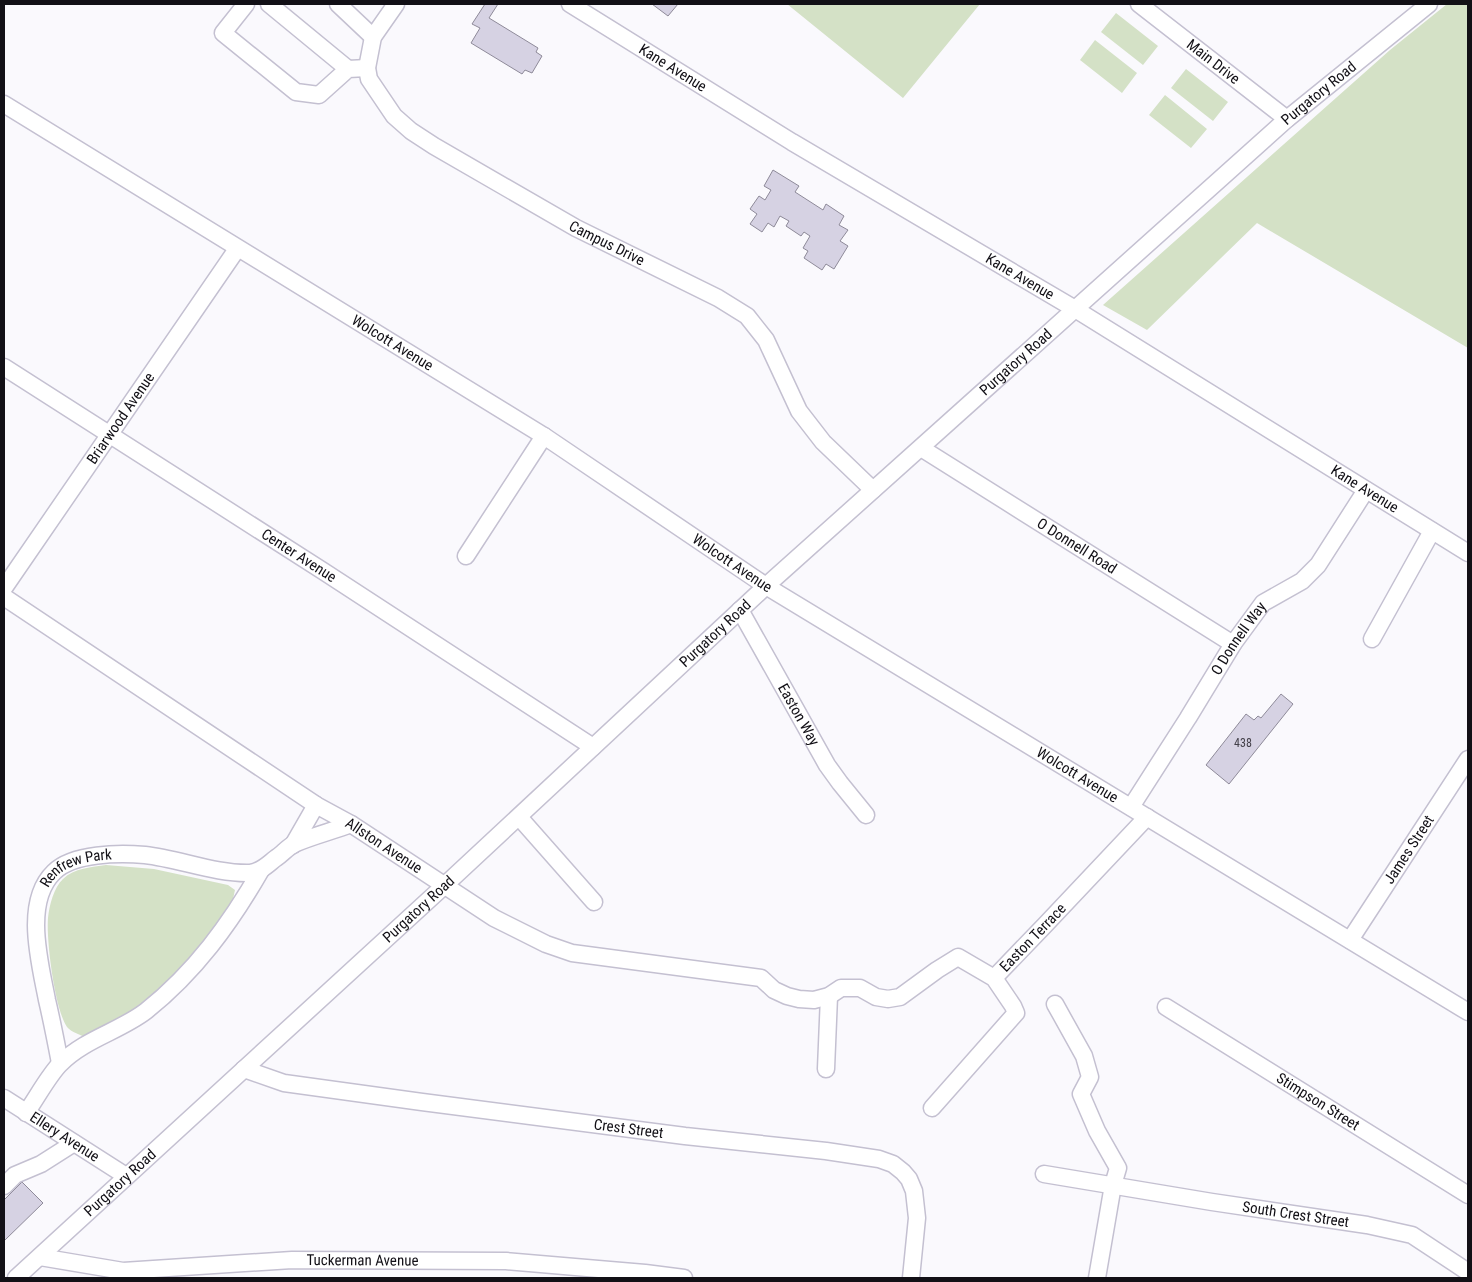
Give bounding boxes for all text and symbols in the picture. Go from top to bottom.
street label: Main Drive [1183,35,1243,88]
street label: Kane Avenue [636,40,710,96]
street label: Purgatory Road [1278,58,1360,129]
street label: Campus Drive [566,217,647,269]
street label: Kane Avenue [982,249,1057,304]
street label: Wolcott Avenue [348,311,436,375]
street label: Purgatory Road [976,325,1056,399]
street label: Briarwood Avenue [83,369,158,467]
street label: Kane Avenue [1328,461,1402,517]
street label: O Donnell Road [1034,514,1120,578]
street label: Center Avenue [258,525,340,586]
street label: Wolcott Avenue [689,530,775,596]
street label: Purgatory Road [676,596,755,671]
street label: O Donnell Way [1207,598,1270,678]
street label: Easton Way [774,680,823,749]
house number: 438 [1234,736,1252,750]
street label: Wolcott Avenue [1033,743,1121,807]
street label: James Street [1380,812,1438,887]
street label: Allston Avenue [342,814,426,877]
street label: Renfrew Park [36,845,112,890]
street label: Purgatory Road [379,872,458,947]
street label: Easton Terrace [996,900,1070,976]
street label: Stimpson Street [1273,1069,1363,1134]
street label: Ellery Avenue [27,1108,103,1166]
street label: Crest Street [593,1115,664,1142]
street label: Purgatory Road [80,1145,160,1220]
street label: South Crest Street [1241,1198,1350,1231]
street label: Tuckerman Avenue [306,1251,419,1270]

